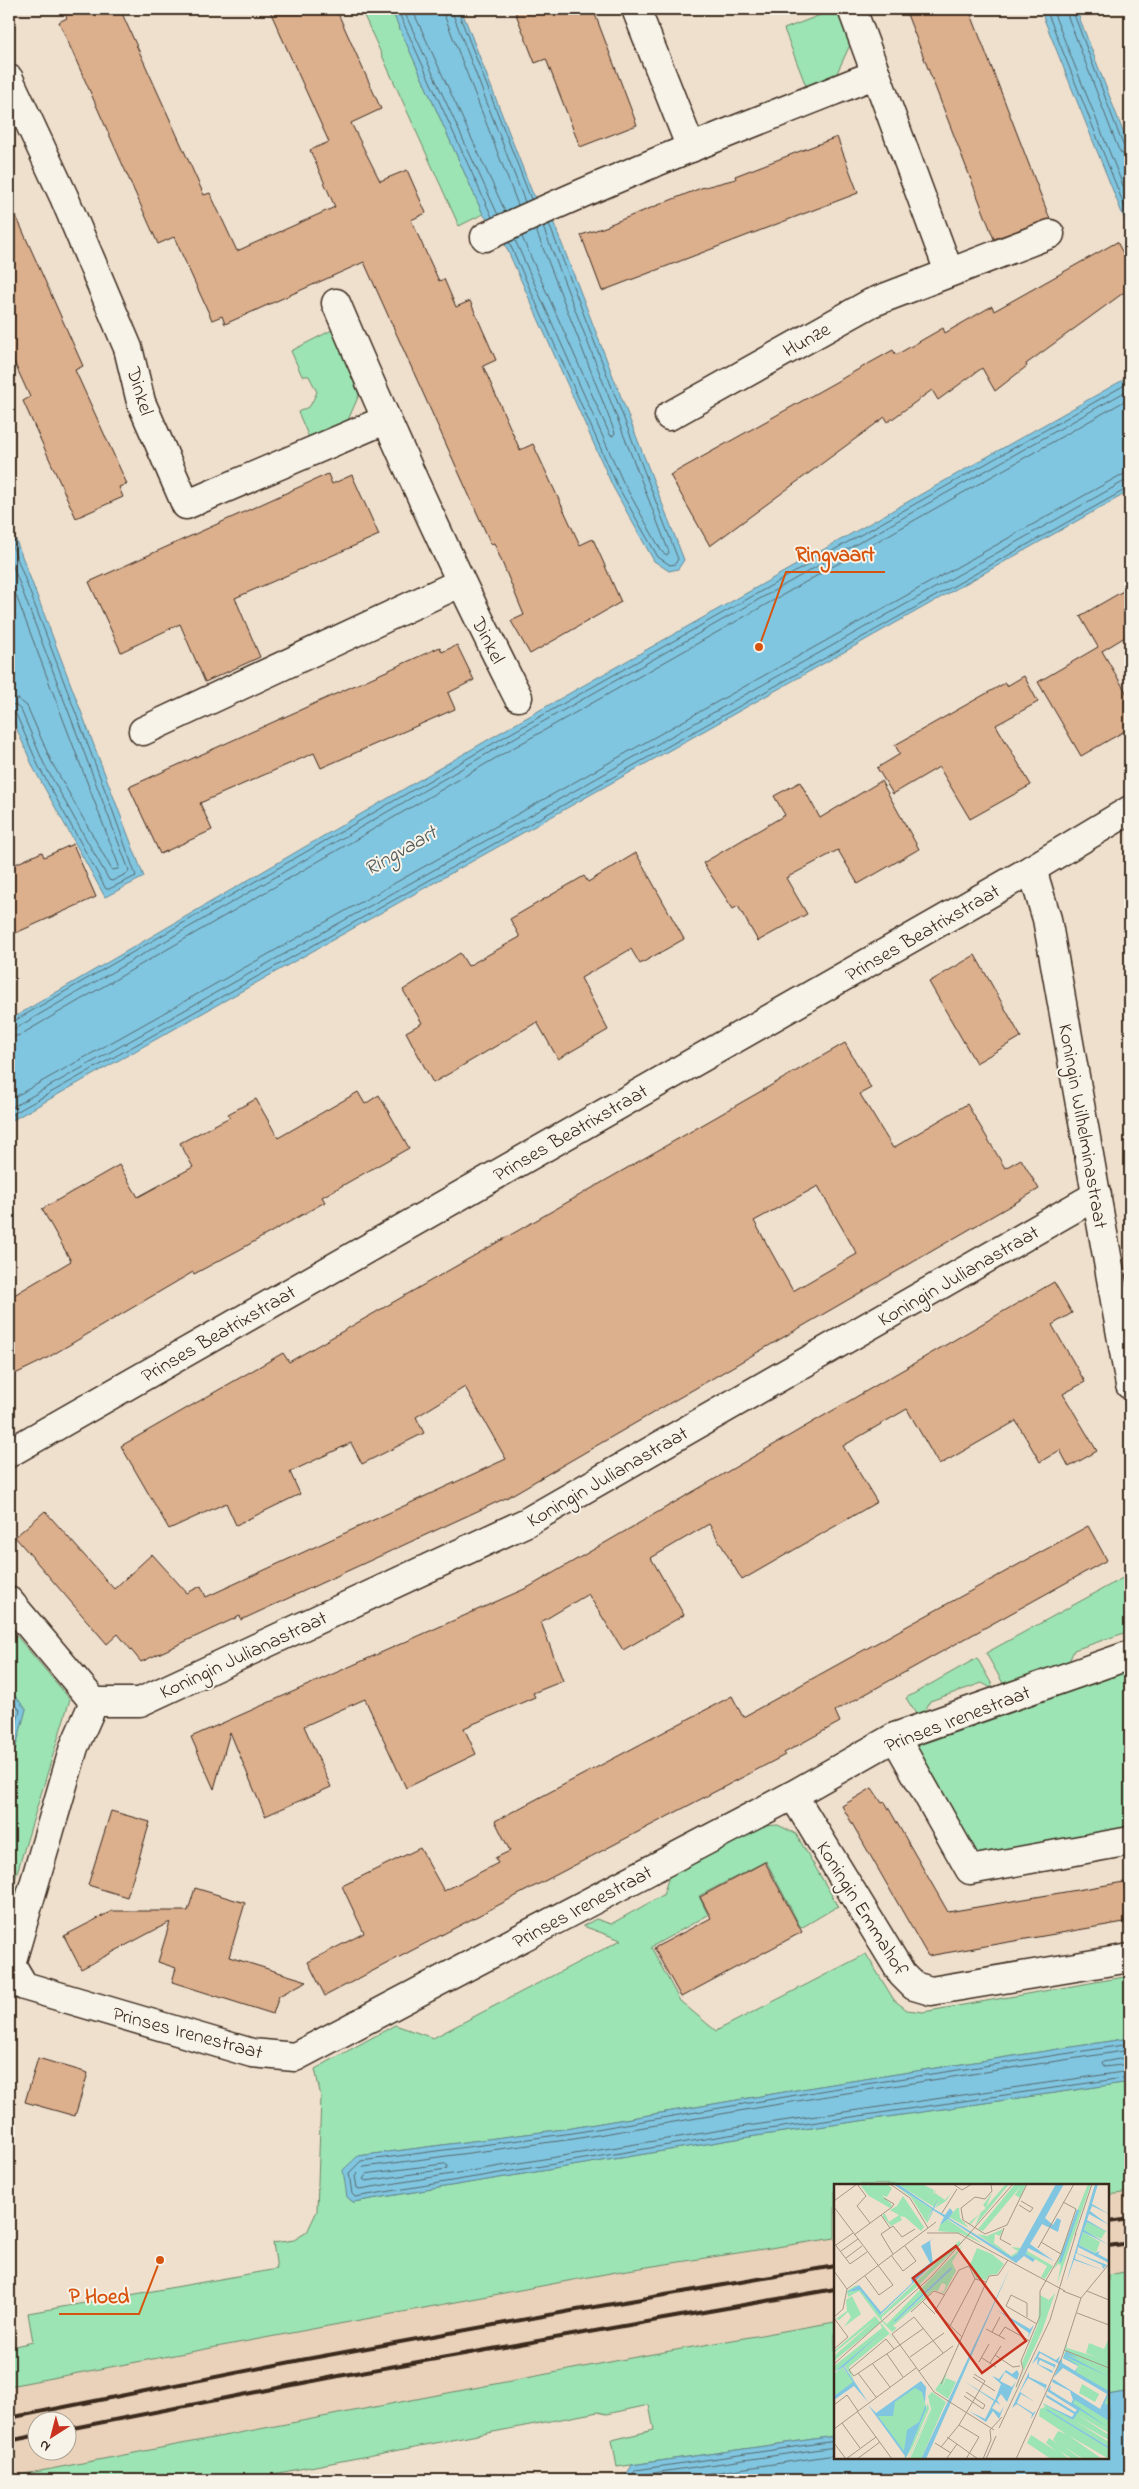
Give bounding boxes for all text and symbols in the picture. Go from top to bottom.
street label: Hunze [778,316,836,366]
street label: Dinkel [117,363,160,420]
callout: Ringvaart [786,536,885,572]
text: Ringvaart [795,541,876,573]
street label: Dinkel [462,612,511,670]
water label: Ringvaart [359,818,445,885]
street label: Prinses Beatrixstraat [840,878,1006,990]
street label: Koningin Wilhelminastraat [1048,1022,1114,1231]
street label: Prinses Beatrixstraat [488,1078,654,1190]
street label: Koningin Julianastraat [873,1219,1046,1336]
street label: Prinses Beatrixstraat [136,1279,302,1391]
street label: Koningin Julianastraat [522,1420,695,1537]
street label: Koningin Julianastraat [156,1605,333,1709]
street label: Prinses Irenestraat [881,1679,1035,1762]
street label: Koningin Emmahof [807,1836,914,1983]
street label: Prinses Irenestraat [508,1859,658,1957]
street label: Prinses Irenestraat [109,2000,266,2068]
inset map [834,2184,1109,2459]
callout: P Hoed [59,2278,139,2314]
text: P Hoed [69,2283,129,2313]
north arrow [28,2412,78,2462]
text: N [35,2434,55,2457]

